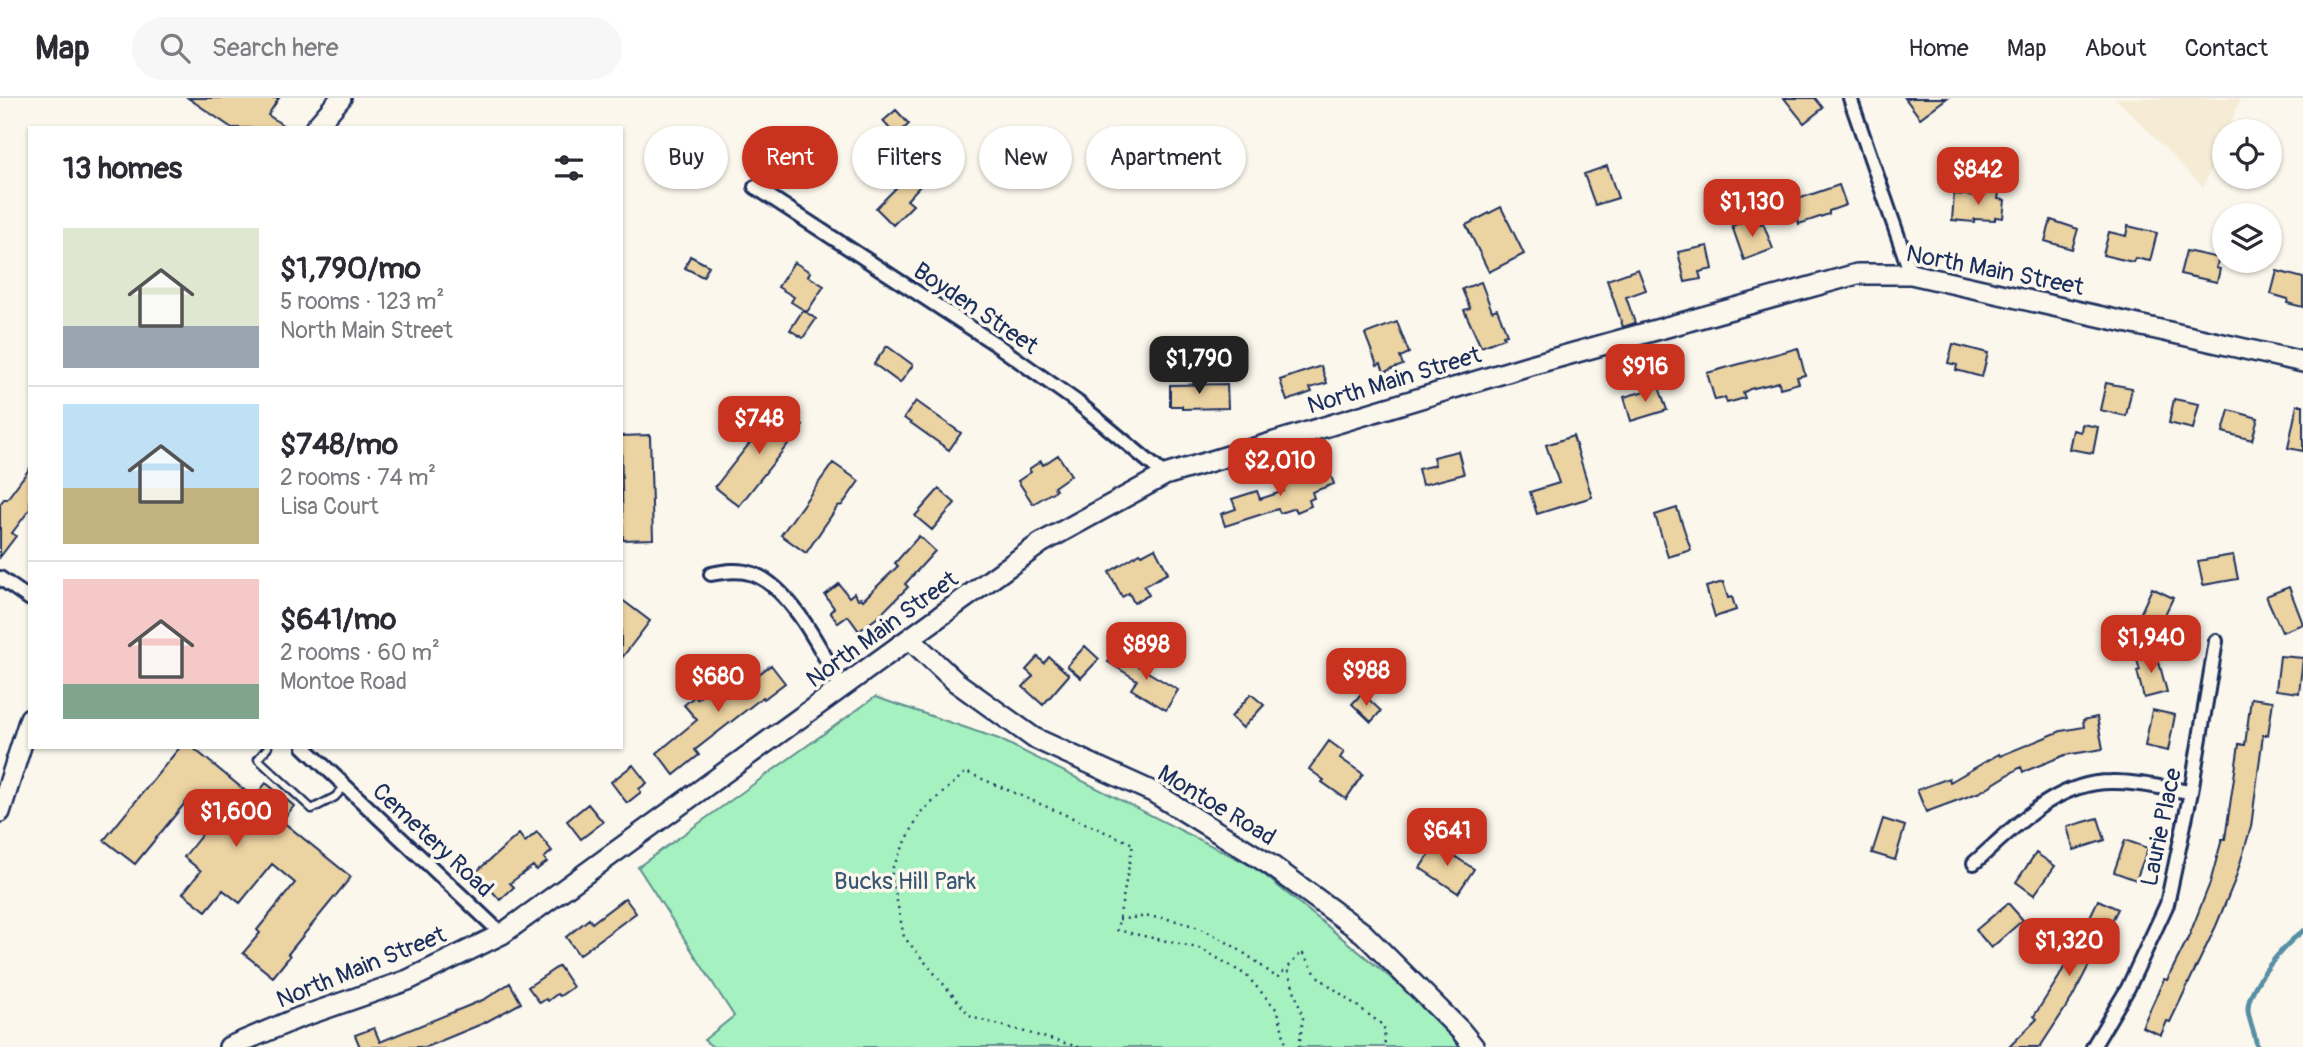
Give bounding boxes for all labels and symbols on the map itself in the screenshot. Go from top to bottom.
pin: $842 [1937,148,2019,207]
pin: $1,130 [1695,180,1809,239]
street label: North Main Street [1904,239,2086,302]
street label: Boyden Street [908,256,1044,361]
pin: $1,790 [1142,336,1256,396]
street label: North Main Street [1304,340,1485,421]
pin: $916 [1604,344,1686,404]
pin: $748 [718,396,800,456]
pin: $2,010 [1223,438,1337,498]
street label: North Main Street [801,565,964,694]
pin: $1,940 [2094,616,2208,675]
pin: $898 [1105,622,1187,682]
pin: $988 [1325,648,1407,708]
pin: $680 [677,654,759,714]
street label: Montoe Road [1152,759,1281,852]
street label: Laurie Place [2135,765,2188,889]
street label: Cemetery Road [366,777,499,904]
pin: $1,600 [179,790,293,849]
pin: $641 [1406,808,1488,868]
park label: Bucks Hill Park [834,867,976,896]
pin: $1,320 [2012,918,2126,978]
street label: North Main Street [272,920,450,1015]

